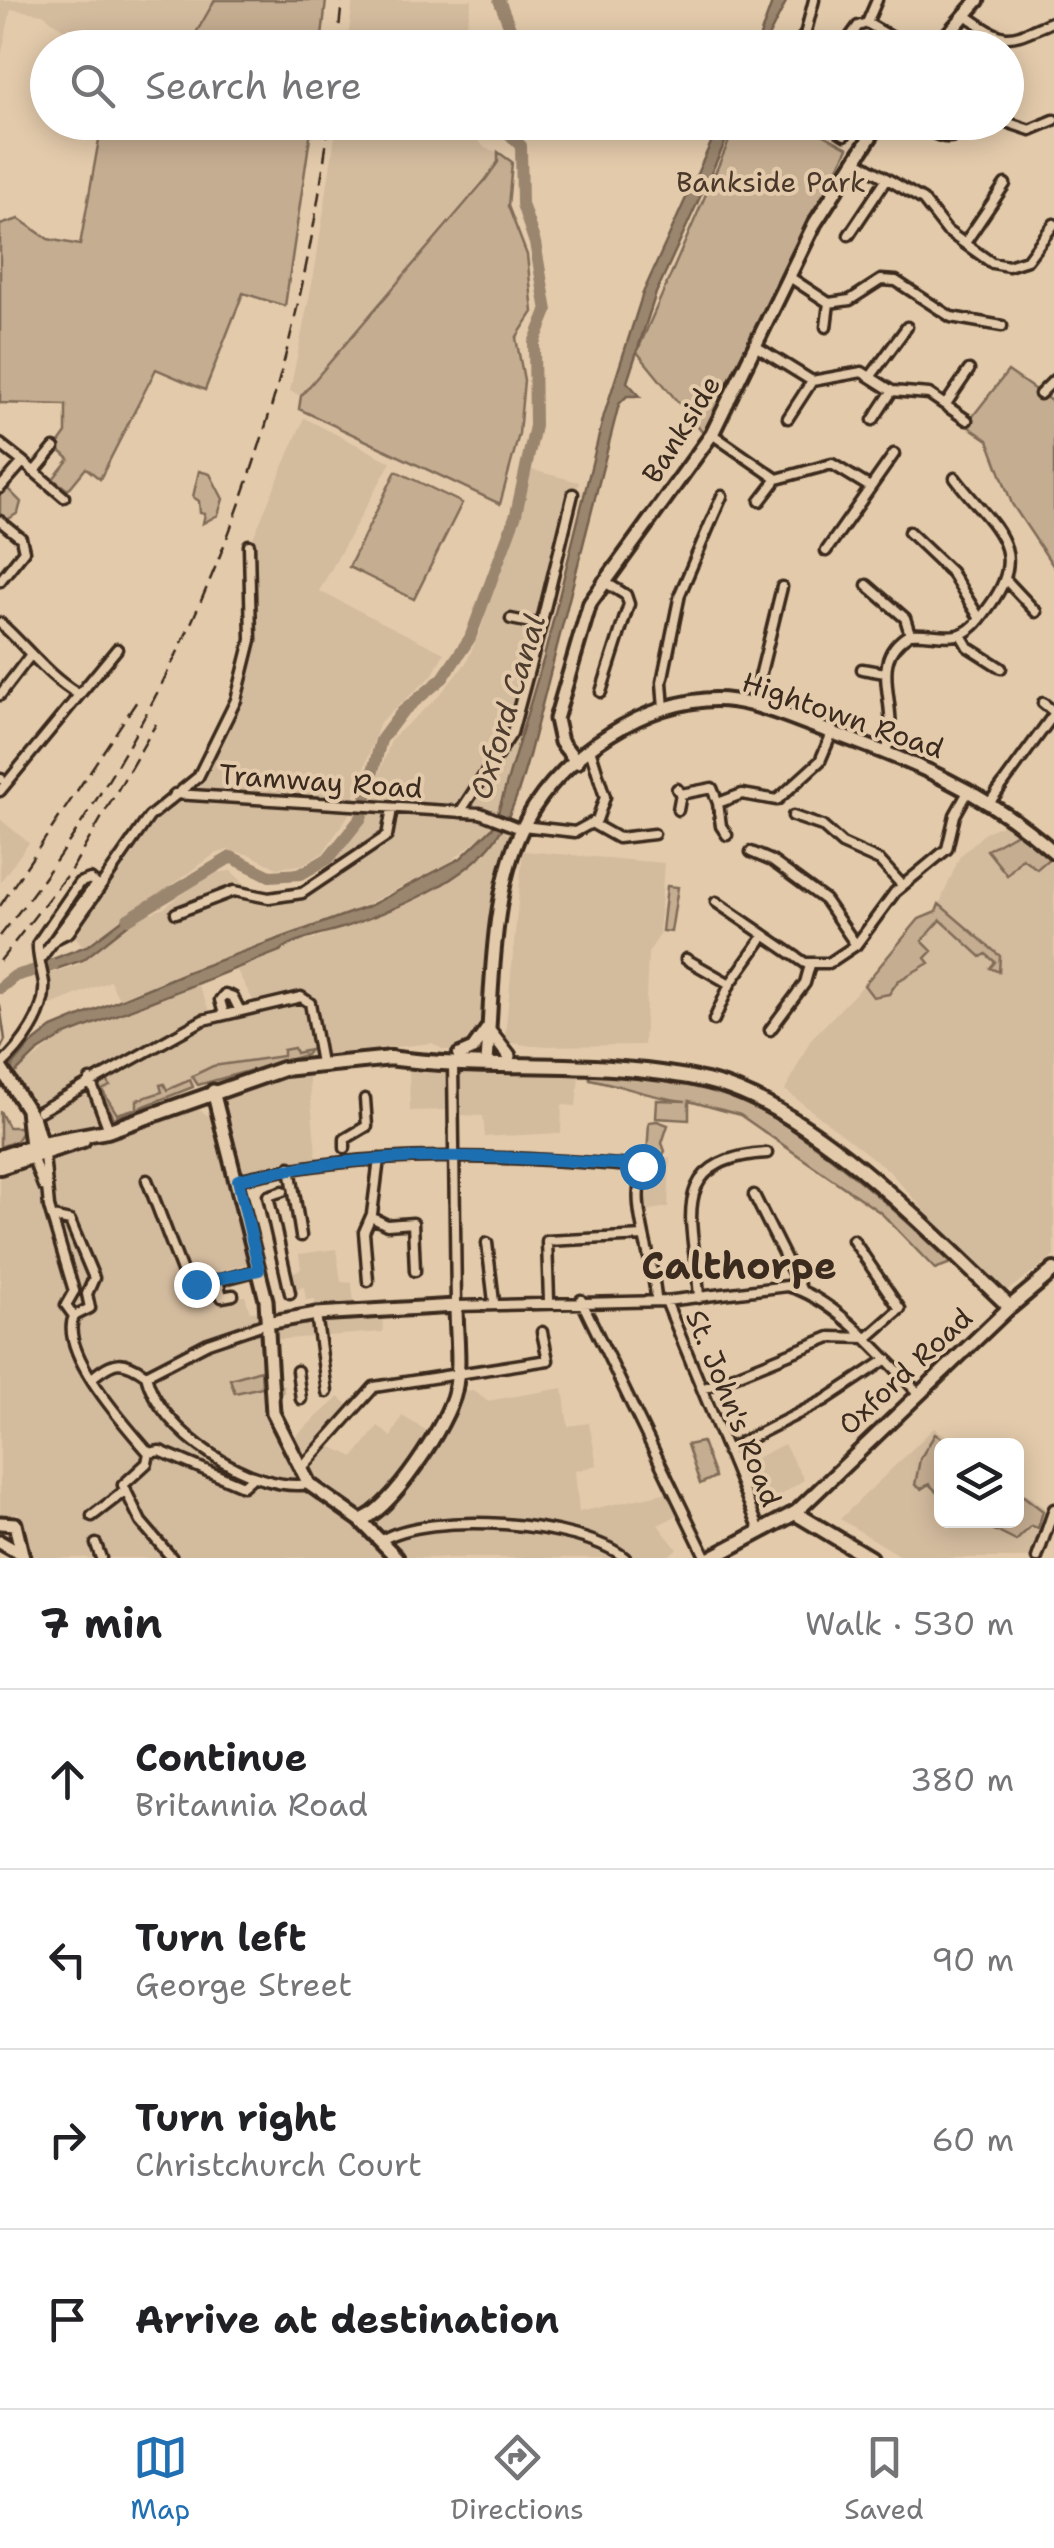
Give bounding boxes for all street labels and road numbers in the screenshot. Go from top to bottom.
street label: Bankside [633,368,729,490]
street label: Hightown Road [737,663,949,767]
street label: Tramway Road [218,755,424,807]
street label: Oxford Road [830,1299,980,1443]
street label: St. John's Road [677,1304,791,1512]

